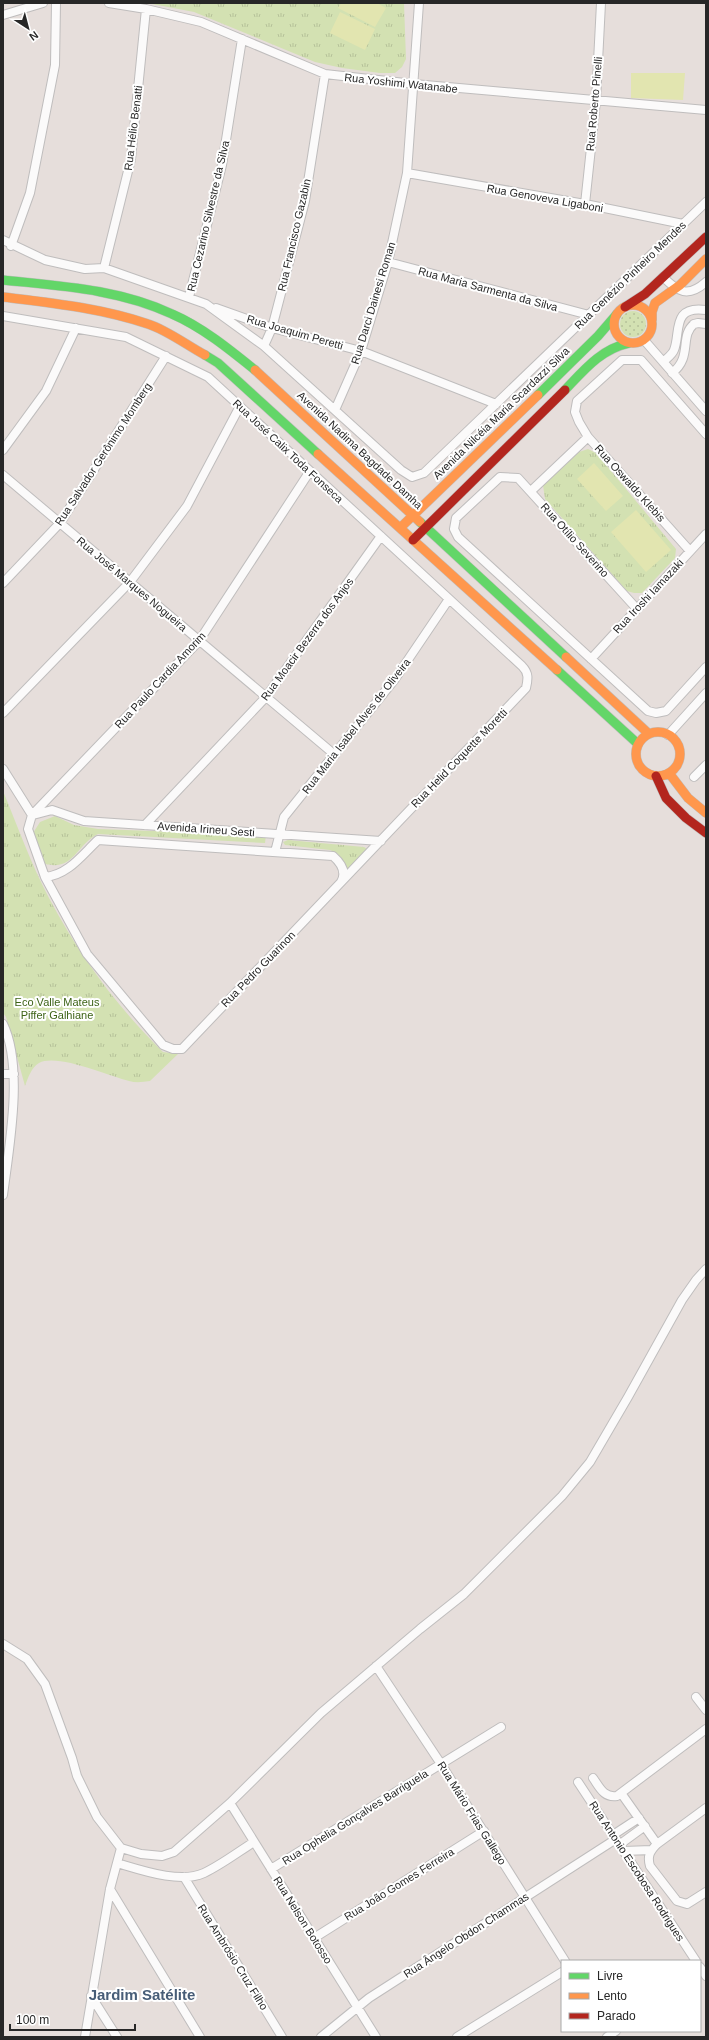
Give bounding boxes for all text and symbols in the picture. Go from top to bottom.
north arrow [8,8,48,48]
text: N [27,29,41,43]
street label: Rua Roberto Pinelli [584,56,604,152]
street label: Rua Yoshimi Watanabe [344,71,458,95]
street label: Rua Hélio Benatti [122,85,144,171]
street label: Rua Cezarino Silvestre da Silva [185,138,231,293]
street label: Rua Francisco Gazabin [275,178,313,292]
street label: Rua Genoveva Ligaboni [486,182,604,214]
street label: Rua Genézio Pinheiro Mendes [572,218,688,331]
street label: Rua Darci Dainesi Roman [349,240,397,366]
street label: Rua Maria Sarmenta da Silva [417,265,560,314]
street label: Rua Joaquim Peretti [245,312,345,352]
street label: Avenida Nilcéia Maria Scardazzi Silva [430,344,572,481]
street label: Rua Salvador Gerônimo Momberg [52,380,154,528]
street label: Avenida Nadima Bagdade Damha [295,389,425,512]
street label: Rua José Calix Toda Fonseca [231,397,346,506]
street label: Rua Oswaldo Klebis [592,442,668,524]
street label: Rua Otílio Severino [539,501,611,579]
street label: Rua José Marques Nogueira [75,534,190,634]
street label: Rua Iroshi Iamazaki [610,556,686,636]
street label: Rua Moacir Bezerra dos Anjos [258,575,356,703]
street label: Rua Paulo Cardia Amorim [112,629,208,731]
street label: Rua Maria Isabel Alves de Oliveira [300,655,413,796]
street label: Rua Helid Coquette Moretti [409,706,509,810]
street label: Avenida Irineu Sesti [157,820,255,838]
street label: Rua Pedro Guarinon [219,929,297,1009]
park label: Eco Valle Mateus Piffer Galhiane [15,996,100,1021]
street label: Rua Mário Frias Gallego [435,1759,509,1867]
street label: Rua Ophelia Gonçalves Barriguela [280,1767,431,1867]
street label: Rua Antonio Escobosa Rodrigues [587,1799,687,1944]
street label: Rua João Gomes Ferreira [342,1845,457,1923]
street label: Rua Nelson Botosso [271,1874,335,1966]
street label: Rua Ângelo Obdon Chammas [401,1890,531,1980]
street label: Rua Ambrósio Cruz Filho [196,1902,270,2012]
legend [561,1960,701,2032]
text: Livre [597,1969,623,1983]
district label: Jardim Satélite [89,1986,195,2003]
text: Lento [597,1989,627,2003]
scale bar [10,2006,135,2032]
text: Parado [597,2009,636,2023]
text: 100 m [16,2013,49,2027]

